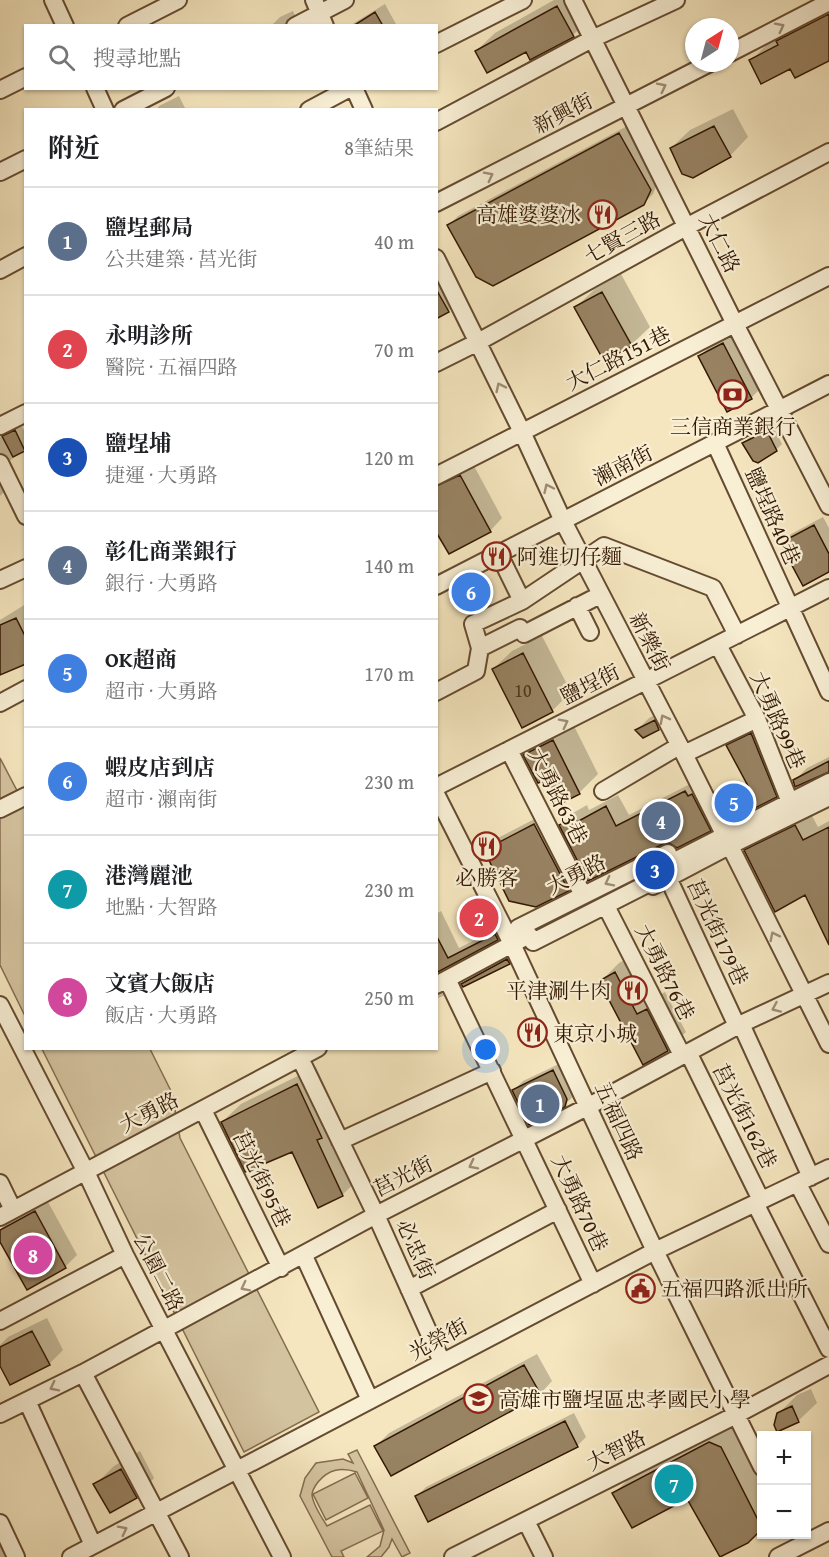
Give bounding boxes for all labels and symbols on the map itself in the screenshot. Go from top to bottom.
north arrow [685,18,739,72]
one-way arrow [773,23,784,35]
one-way arrow [656,83,667,95]
street label: 新興街 [528,85,598,141]
one-way arrow [482,172,493,183]
restaurant icon: 高雄婆婆冰 [586,198,618,230]
place label: 高雄婆婆冰 [476,199,581,230]
street label: 七賢三路 [578,203,666,271]
street label: 大仁路 [692,208,748,278]
street label: 大仁路151巷 [560,318,676,398]
bank icon: 三信商業銀行 [717,379,749,411]
one-way arrow [495,383,507,394]
place label: 三信商業銀行 [670,411,796,442]
street label: 瀨南街 [588,437,658,493]
street label: 鹽埕路40巷 [738,462,808,570]
one-way arrow [543,484,555,495]
restaurant icon: 阿進切仔麵 [480,540,512,572]
place label: 阿進切仔麵 [517,541,622,572]
pin: 6 [452,570,490,614]
street label: 新樂街 [622,607,678,677]
street label: 鹽埕街 [555,656,625,712]
street label: 大勇路99巷 [743,666,813,774]
house number: 10 [514,677,532,704]
one-way arrow [660,714,672,725]
one-way arrow [557,718,568,730]
street label: 大勇路63巷 [521,743,595,849]
pin: 5 [714,780,754,826]
pin: 4 [642,798,680,844]
restaurant icon: 必勝客 [471,830,503,862]
street label: 大勇路 [541,846,611,902]
pin: 3 [636,848,674,892]
place label: 必勝客 [456,862,519,893]
street label: 莒光街179巷 [680,874,756,990]
one-way arrow [604,875,615,887]
pin: 2 [460,896,498,940]
street label: 大勇路76巷 [628,919,702,1025]
one-way arrow [770,931,781,942]
restaurant icon: 平津涮牛肉 [616,974,648,1006]
place label: 平津涮牛肉 [506,975,611,1006]
one-way arrow [771,1001,782,1013]
restaurant icon: 東京小城 [516,1017,548,1049]
place label: 東京小城 [553,1018,637,1049]
your location [471,1035,500,1064]
street label: 莒光街162巷 [705,1058,785,1174]
street label: 五福四路 [587,1076,651,1166]
pin: 1 [520,1082,560,1126]
street label: 大勇路 [114,1084,184,1140]
street label: 莒光街95巷 [225,1125,299,1233]
street label: 莒光街 [368,1148,438,1204]
street label: 大勇路70巷 [544,1149,616,1257]
one-way arrow [468,1158,479,1170]
street label: 必忠街 [389,1214,443,1284]
street label: 公園二路 [126,1228,192,1316]
pin: 8 [14,1232,52,1278]
public building icon: 五福四路派出所 [624,1272,656,1304]
place label: 五福四路派出所 [661,1273,808,1304]
one-way arrow [240,1279,251,1291]
street label: 光榮街 [403,1311,473,1367]
one-way arrow [50,1380,61,1392]
school or university icon: 高雄市鹽埕區忠孝國民小學 [462,1383,494,1415]
place label: 高雄市鹽埕區忠孝國民小學 [499,1384,751,1415]
street label: 大智路 [581,1422,651,1478]
pin: 7 [654,1462,694,1506]
one-way arrow [117,1526,127,1537]

